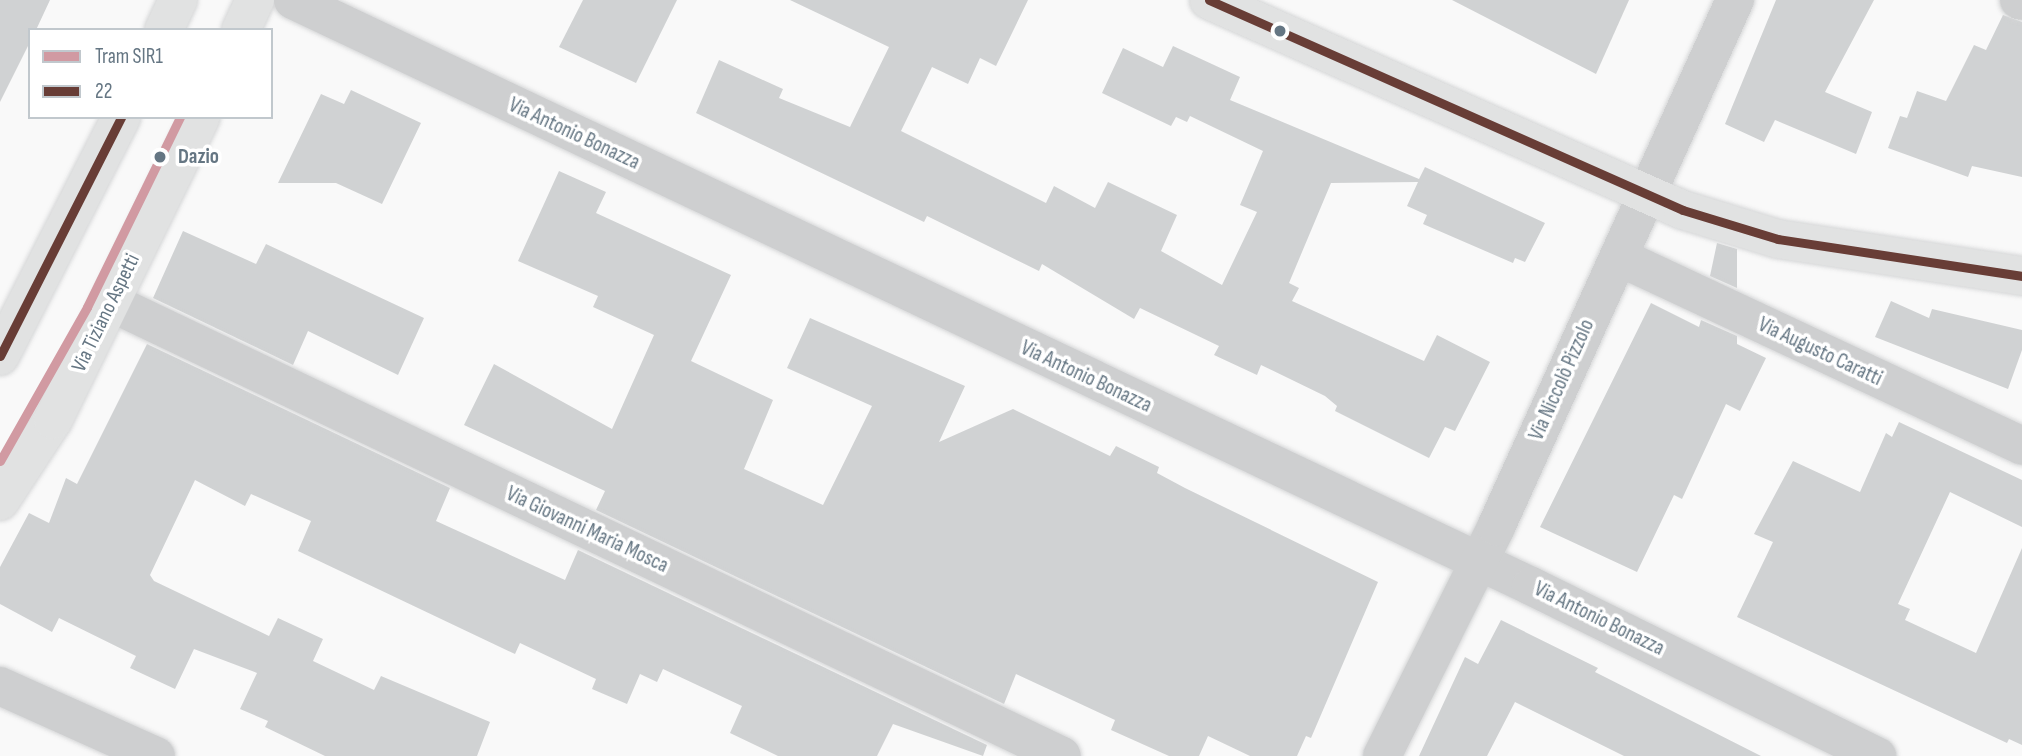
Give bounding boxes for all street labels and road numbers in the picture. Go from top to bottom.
street label: Via Antonio Bonazza [505,93,643,175]
street label: Via Tiziano Aspetti [67,250,145,376]
street label: Via Augusto Caratti [1754,312,1886,392]
street label: Via Niccolò Pizzolo [1524,316,1600,444]
street label: Via Antonio Bonazza [1017,336,1155,418]
street label: Via Giovanni Maria Mosca [502,481,672,579]
street label: Via Antonio Bonazza [1530,577,1668,661]

